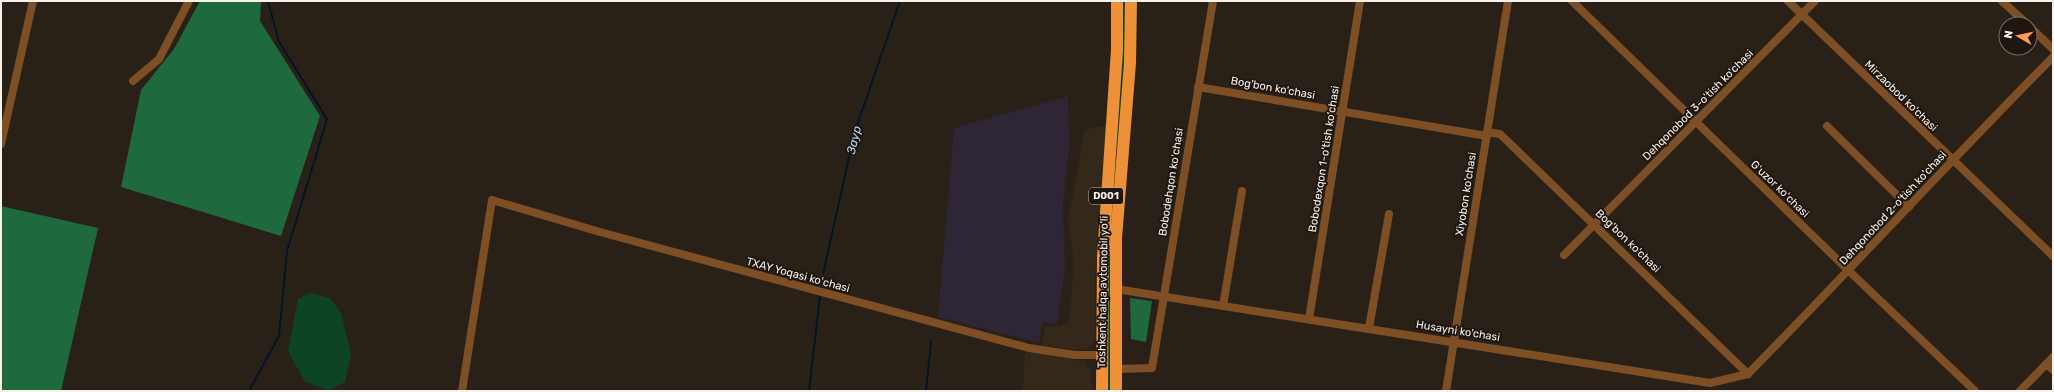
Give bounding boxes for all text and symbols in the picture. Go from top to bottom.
north arrow [1998,16,2038,56]
text: N [2002,30,2016,39]
street label: Dehqonobod 3-o'tish ko'chasi [1640,47,1756,163]
street label: Mirzaobod ko'chasi [1862,58,1940,134]
street label: Bog'bon ko'chasi [1230,74,1316,102]
street label: Bobodexqon 1-o'tish ko'chasi [1306,85,1342,233]
water label: Заур [844,125,864,156]
street label: Bobodehqon koʻchasi [1156,127,1186,237]
street label: Dehqonobod 2-o'tish ko'chasi [1837,148,1949,268]
street label: Xiyobon ko'chasi [1453,151,1479,237]
street label: Gʻuzor koʻchasi [1748,158,1812,220]
road number: D001 [1089,188,1123,204]
street label: Bog'bon ko'chasi [1593,207,1663,275]
street label: Toshkent halqa avtomobil yo'li [1095,216,1111,368]
street label: TXAY Yoqasi koʻchasi [745,255,851,295]
street label: Husayni ko'chasi [1415,318,1501,344]

